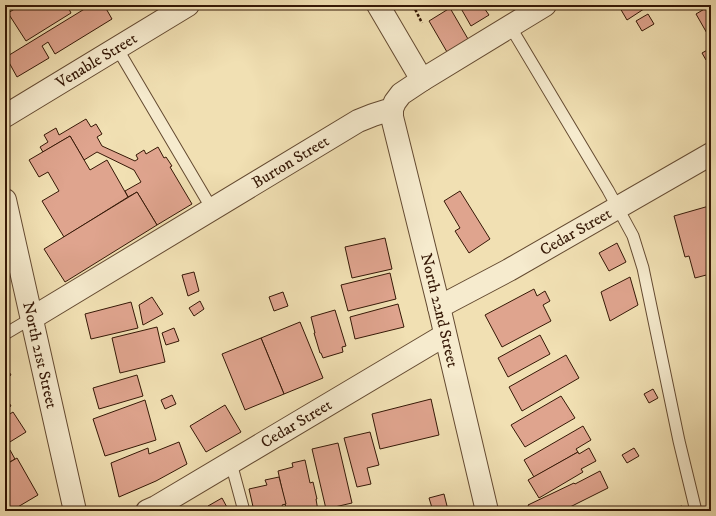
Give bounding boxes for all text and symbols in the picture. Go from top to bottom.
street label: Venable Street [51,28,141,93]
street label: Burton Street [248,131,333,193]
street label: Cedar Street [536,203,615,260]
street label: North 22nd Street [416,251,463,369]
street label: North 21st Street [18,300,62,410]
street label: Cedar Street [257,395,335,452]

